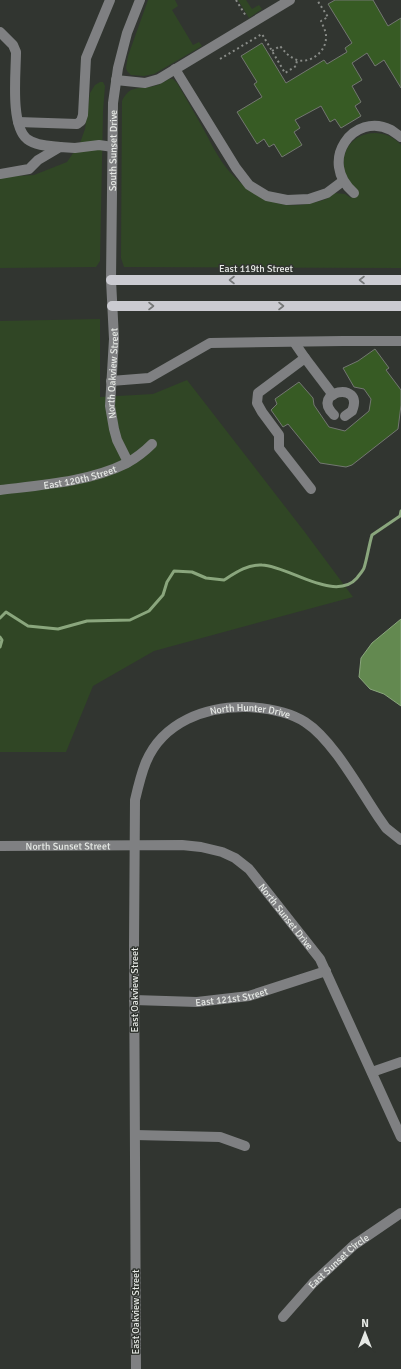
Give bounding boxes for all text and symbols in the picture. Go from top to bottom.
street label: South Sunset Drive [107,110,120,191]
street label: East 119th Street [219,263,294,275]
one-way arrow [229,276,235,284]
one-way arrow [359,276,365,284]
one-way arrow [148,302,154,310]
one-way arrow [278,302,284,310]
street label: North Oakview Street [105,327,121,420]
street label: East 120th Street [43,463,119,492]
street label: North Hunter Drive [209,702,292,721]
street label: North Sunset Street [26,840,111,853]
street label: North Sunset Drive [256,881,315,952]
street label: East Oakview Street [129,947,141,1032]
street label: East 121st Street [195,985,270,1009]
street label: East Sunset Circle [306,1232,371,1291]
street label: East Oakview Street [130,1269,142,1354]
north arrow [345,1313,385,1353]
text: N [361,1317,369,1330]

